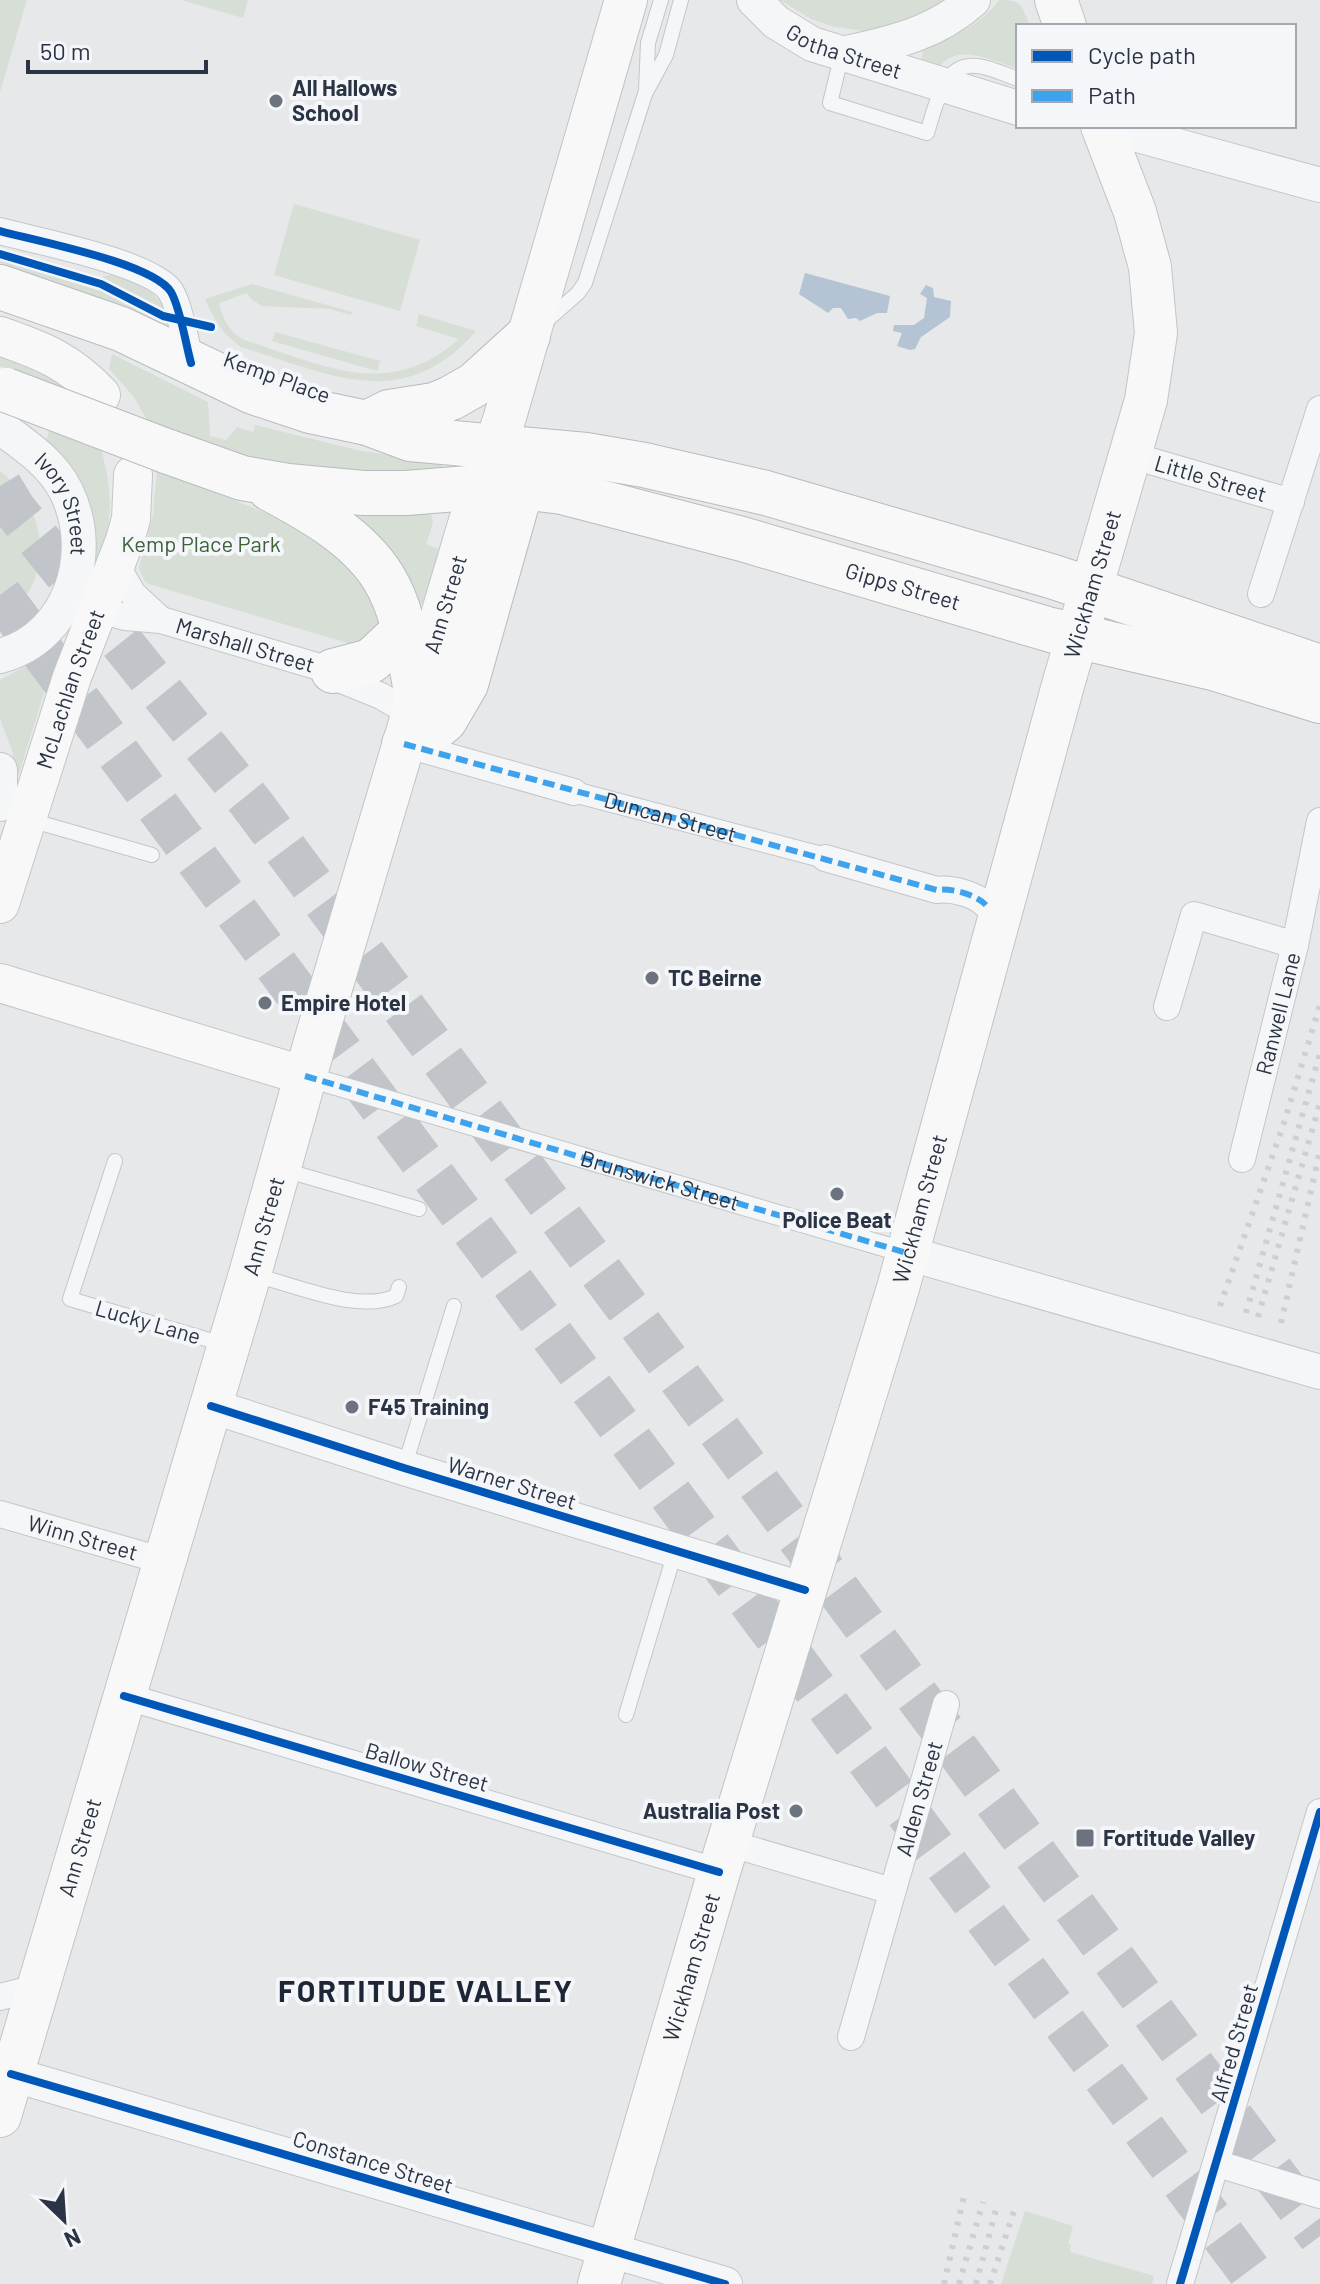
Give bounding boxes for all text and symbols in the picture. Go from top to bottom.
street label: Gotha Street [782,18,905,83]
scale bar [28,24,206,74]
legend [1016,24,1296,128]
text: 50 m [40,36,91,65]
text: Cycle path [1088,40,1196,69]
place label: All Hallows School [292,74,397,125]
text: Path [1088,80,1136,109]
marker: All Hallows School [267,92,285,110]
street label: Kemp Place [220,345,334,407]
street label: Ivory Street [30,446,93,556]
street label: Little Street [1152,449,1270,506]
street label: Wickham Street [1057,507,1125,661]
park label: Kemp Place Park [121,530,281,556]
street label: Ann Street [417,552,471,656]
street label: Gipps Street [843,556,964,615]
street label: McLachlan Street [30,605,109,772]
street label: Marshall Street [173,611,318,677]
street label: Duncan Street [601,785,739,846]
street label: Ranwell Lane [1249,949,1305,1077]
place label: TC Beirne [668,964,762,990]
marker: TC Beirne [643,969,661,987]
place label: Empire Hotel [281,989,406,1015]
marker: Empire Hotel [256,994,274,1012]
street label: Wickham Street [886,1131,951,1286]
street label: Brunswick Street [578,1144,743,1215]
street label: Ann Street [236,1173,289,1278]
marker: Police Beat [828,1185,846,1203]
place label: Police Beat [782,1206,892,1232]
street label: Lucky Lane [93,1294,204,1348]
place label: F45 Training [368,1393,489,1419]
marker: F45 Training [343,1398,361,1416]
street label: Warner Street [445,1450,580,1514]
street label: Winn Street [25,1509,141,1565]
street label: Ballow Street [363,1736,492,1796]
street label: Alden Street [889,1738,947,1859]
street label: Ann Street [52,1795,106,1900]
place label: Australia Post [643,1797,780,1823]
marker: Australia Post [787,1802,805,1820]
place label: Fortitude Valley [1103,1824,1255,1850]
marker: Fortitude Valley [1074,1827,1096,1849]
street label: Wickham Street [656,1890,724,2044]
district label: FORTITUDE VALLEY [278,1972,574,2008]
street label: Alfred Street [1204,1980,1262,2105]
street label: Constance Street [290,2124,457,2198]
north arrow [24,2180,104,2260]
text: N [61,2224,85,2254]

